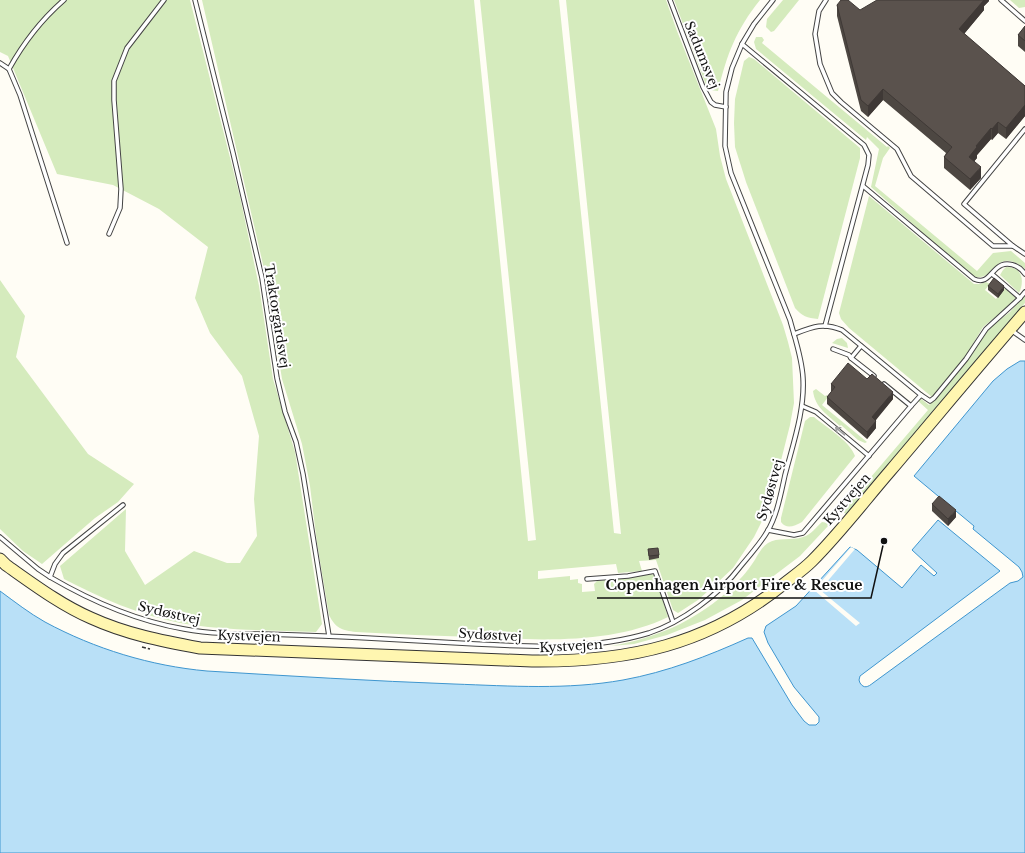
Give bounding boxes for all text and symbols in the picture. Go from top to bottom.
street label: Sadumsvej [681,19,723,91]
street label: Traktorgårdsvej [260,263,294,369]
one-way arrow [834,427,845,436]
street label: Sydøstvej [753,457,787,523]
street label: Kystvejen [820,469,874,529]
callout: Copenhagen Airport Fire & Rescue [597,572,871,598]
text: Copenhagen Airport Fire & Rescue [605,576,863,594]
street label: Sydøstvej [136,598,202,628]
street label: Sydøstvej [458,625,522,645]
street label: Kystvejen [217,626,281,646]
street label: Kystvejen [539,636,603,656]

